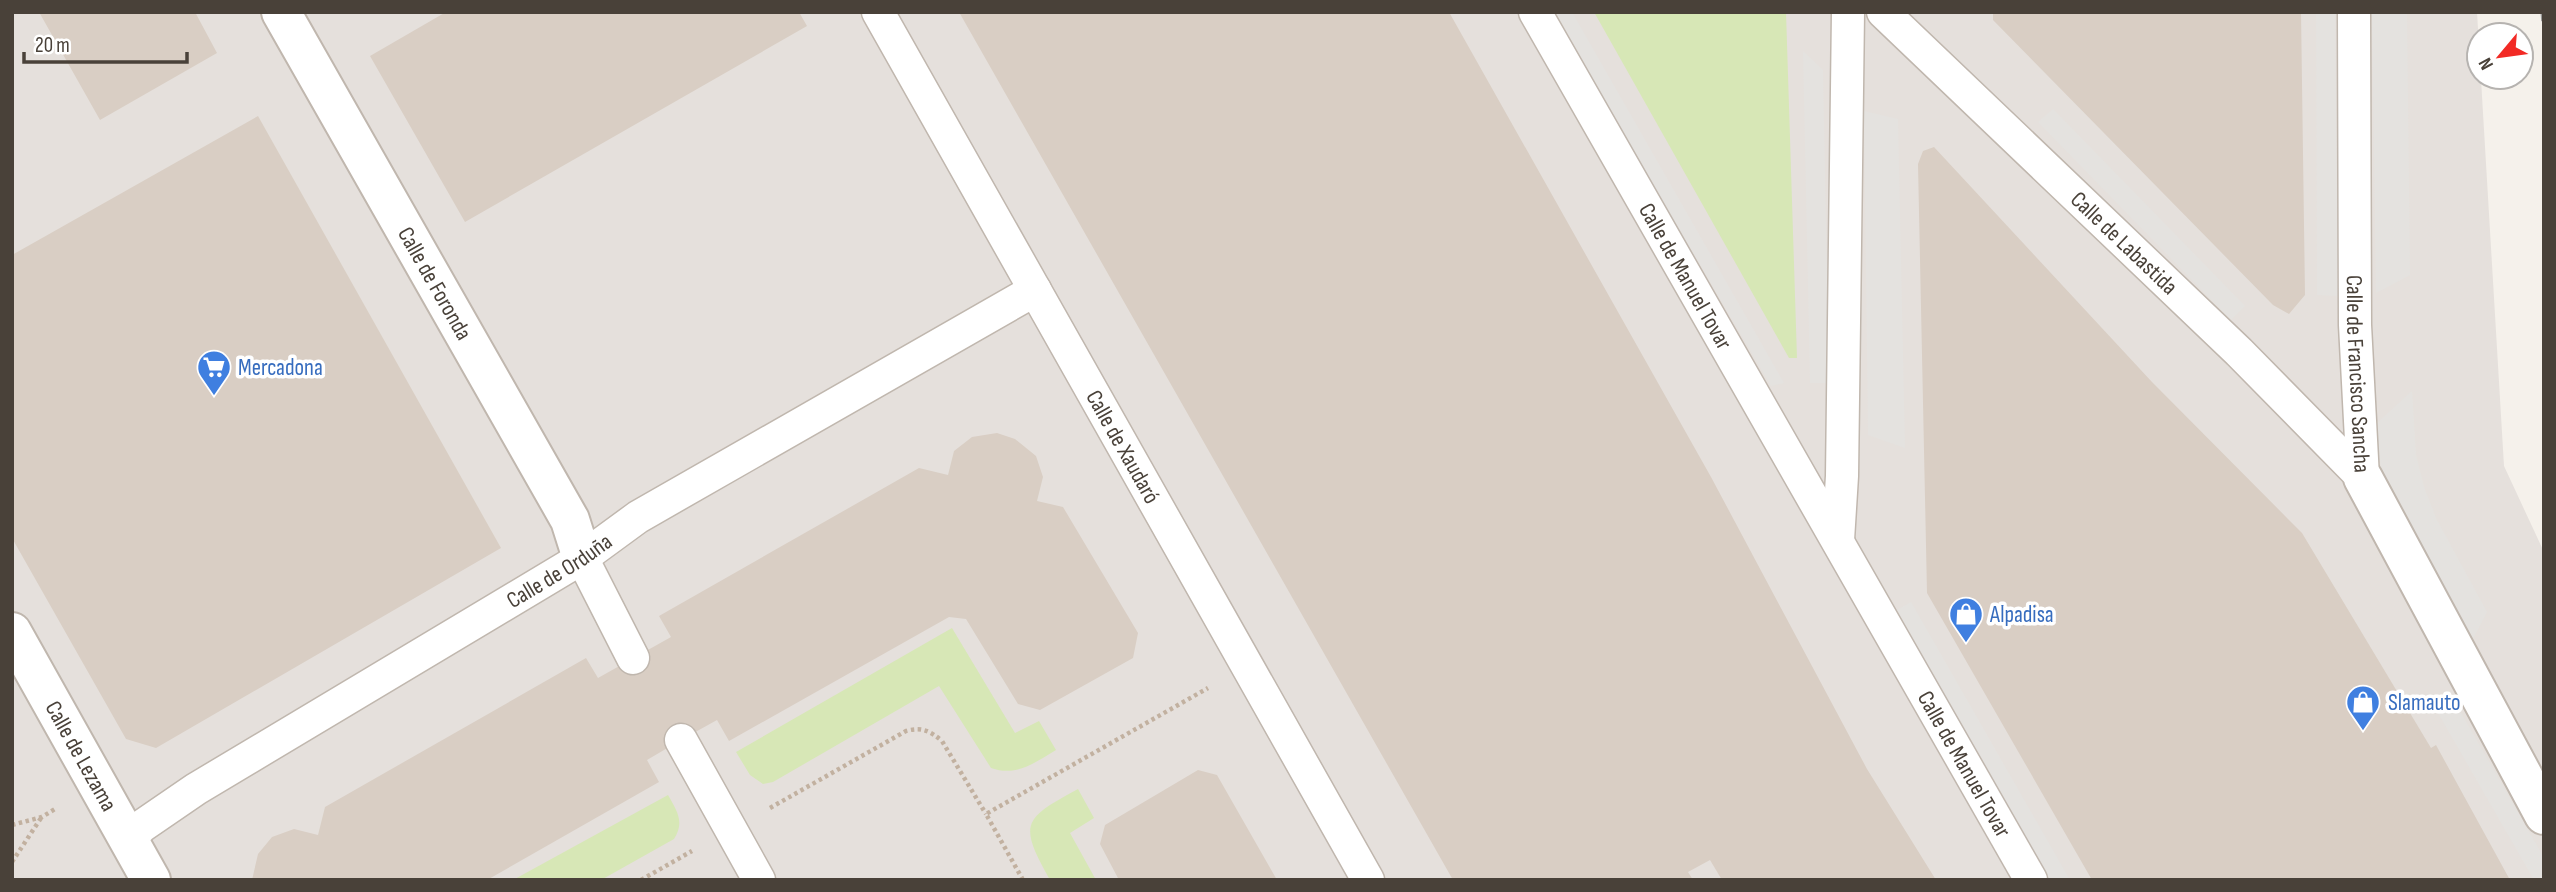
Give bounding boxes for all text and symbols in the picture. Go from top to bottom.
scale bar [24,21,187,65]
north arrow [2465,21,2535,91]
text: 20 m [35,33,70,58]
text: N [2474,53,2499,74]
street label: Calle de Labastida [2064,186,2183,301]
street label: Calle de Manuel Tovar [1632,198,1738,355]
street label: Calle de Foronda [391,222,478,345]
street label: Calle de Francisco Sancha [2340,275,2376,474]
supermarket icon: Mercadona [195,348,233,397]
place label: Mercadona [238,354,323,382]
street label: Calle de Xaudaró [1079,385,1166,509]
street label: Calle de Orduña [502,528,618,615]
shop icon: Alpadisa [1947,595,1985,644]
place label: Alpadisa [1989,601,2054,629]
shop icon: Slamauto [2344,683,2382,732]
street label: Calle de Manuel Tovar [1911,686,2017,843]
place label: Slamauto [2388,689,2461,717]
street label: Calle de Lezama [39,696,123,816]

